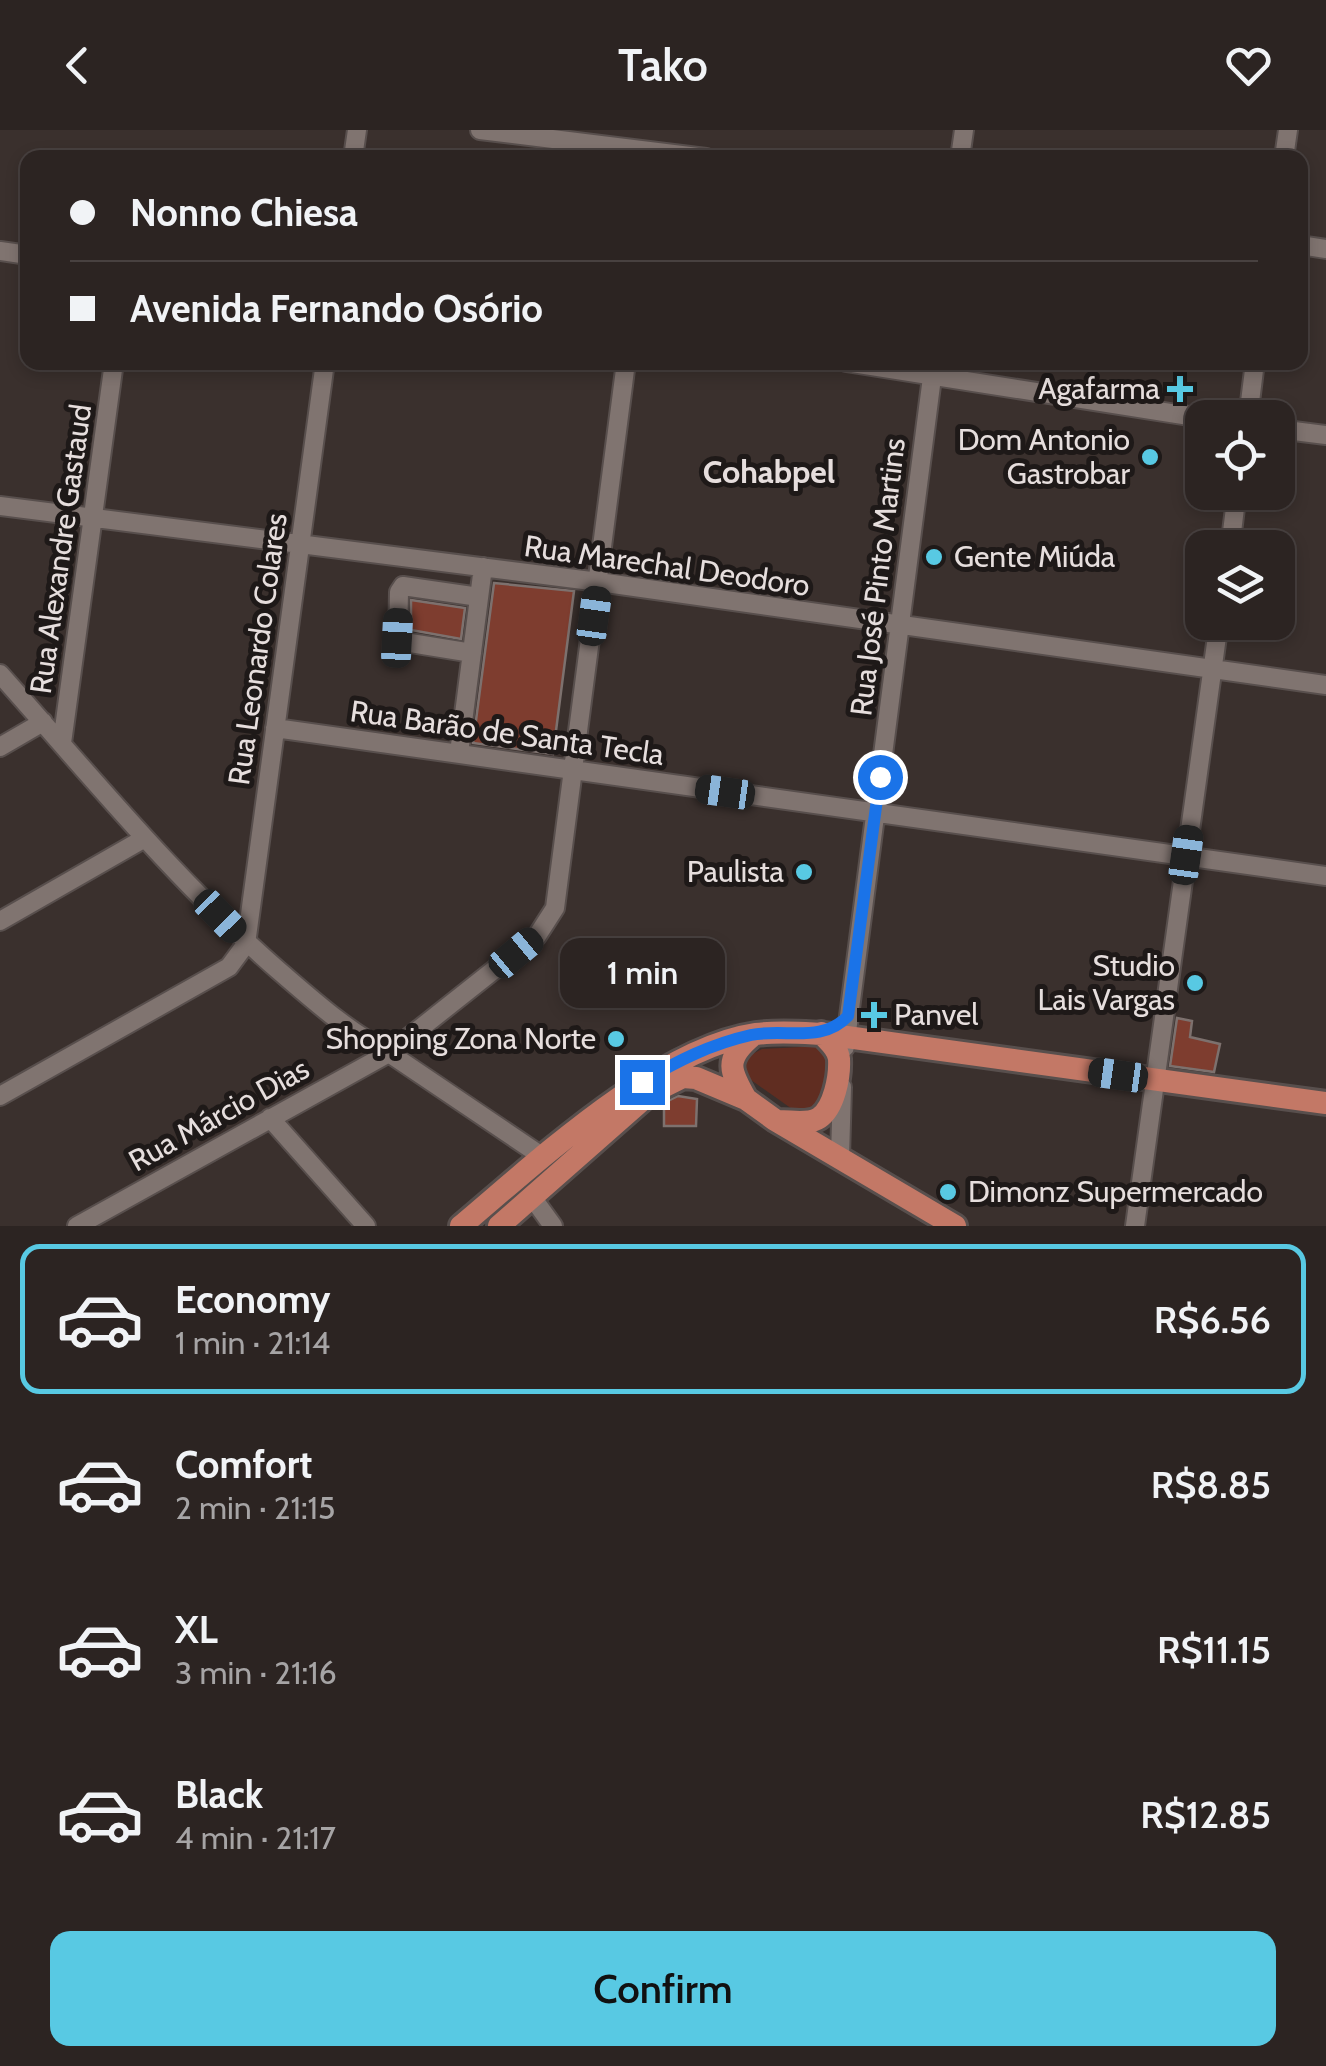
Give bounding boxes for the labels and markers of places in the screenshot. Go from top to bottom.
place label: Agafarma [1038,370,1161,407]
marker: Agafarma [1169,378,1191,400]
place label: Dom Antonio Gastrobar [958,421,1131,492]
marker: Dom Antonio Gastrobar [1139,446,1161,468]
place label: Gente Miúda [954,538,1116,575]
marker: Gente Miúda [923,546,945,568]
place label: Paulista [687,853,785,890]
marker: Paulista [793,861,815,883]
place label: Studio Lais Vargas [1037,947,1175,1018]
marker: Studio Lais Vargas [1184,972,1206,994]
place label: Panvel [894,996,978,1033]
marker: Panvel [863,1004,885,1026]
place label: Shopping Zona Norte [326,1020,596,1057]
marker: Shopping Zona Norte [605,1028,627,1050]
place label: Dimonz Supermercado [968,1173,1263,1210]
marker: Dimonz Supermercado [937,1181,959,1203]

